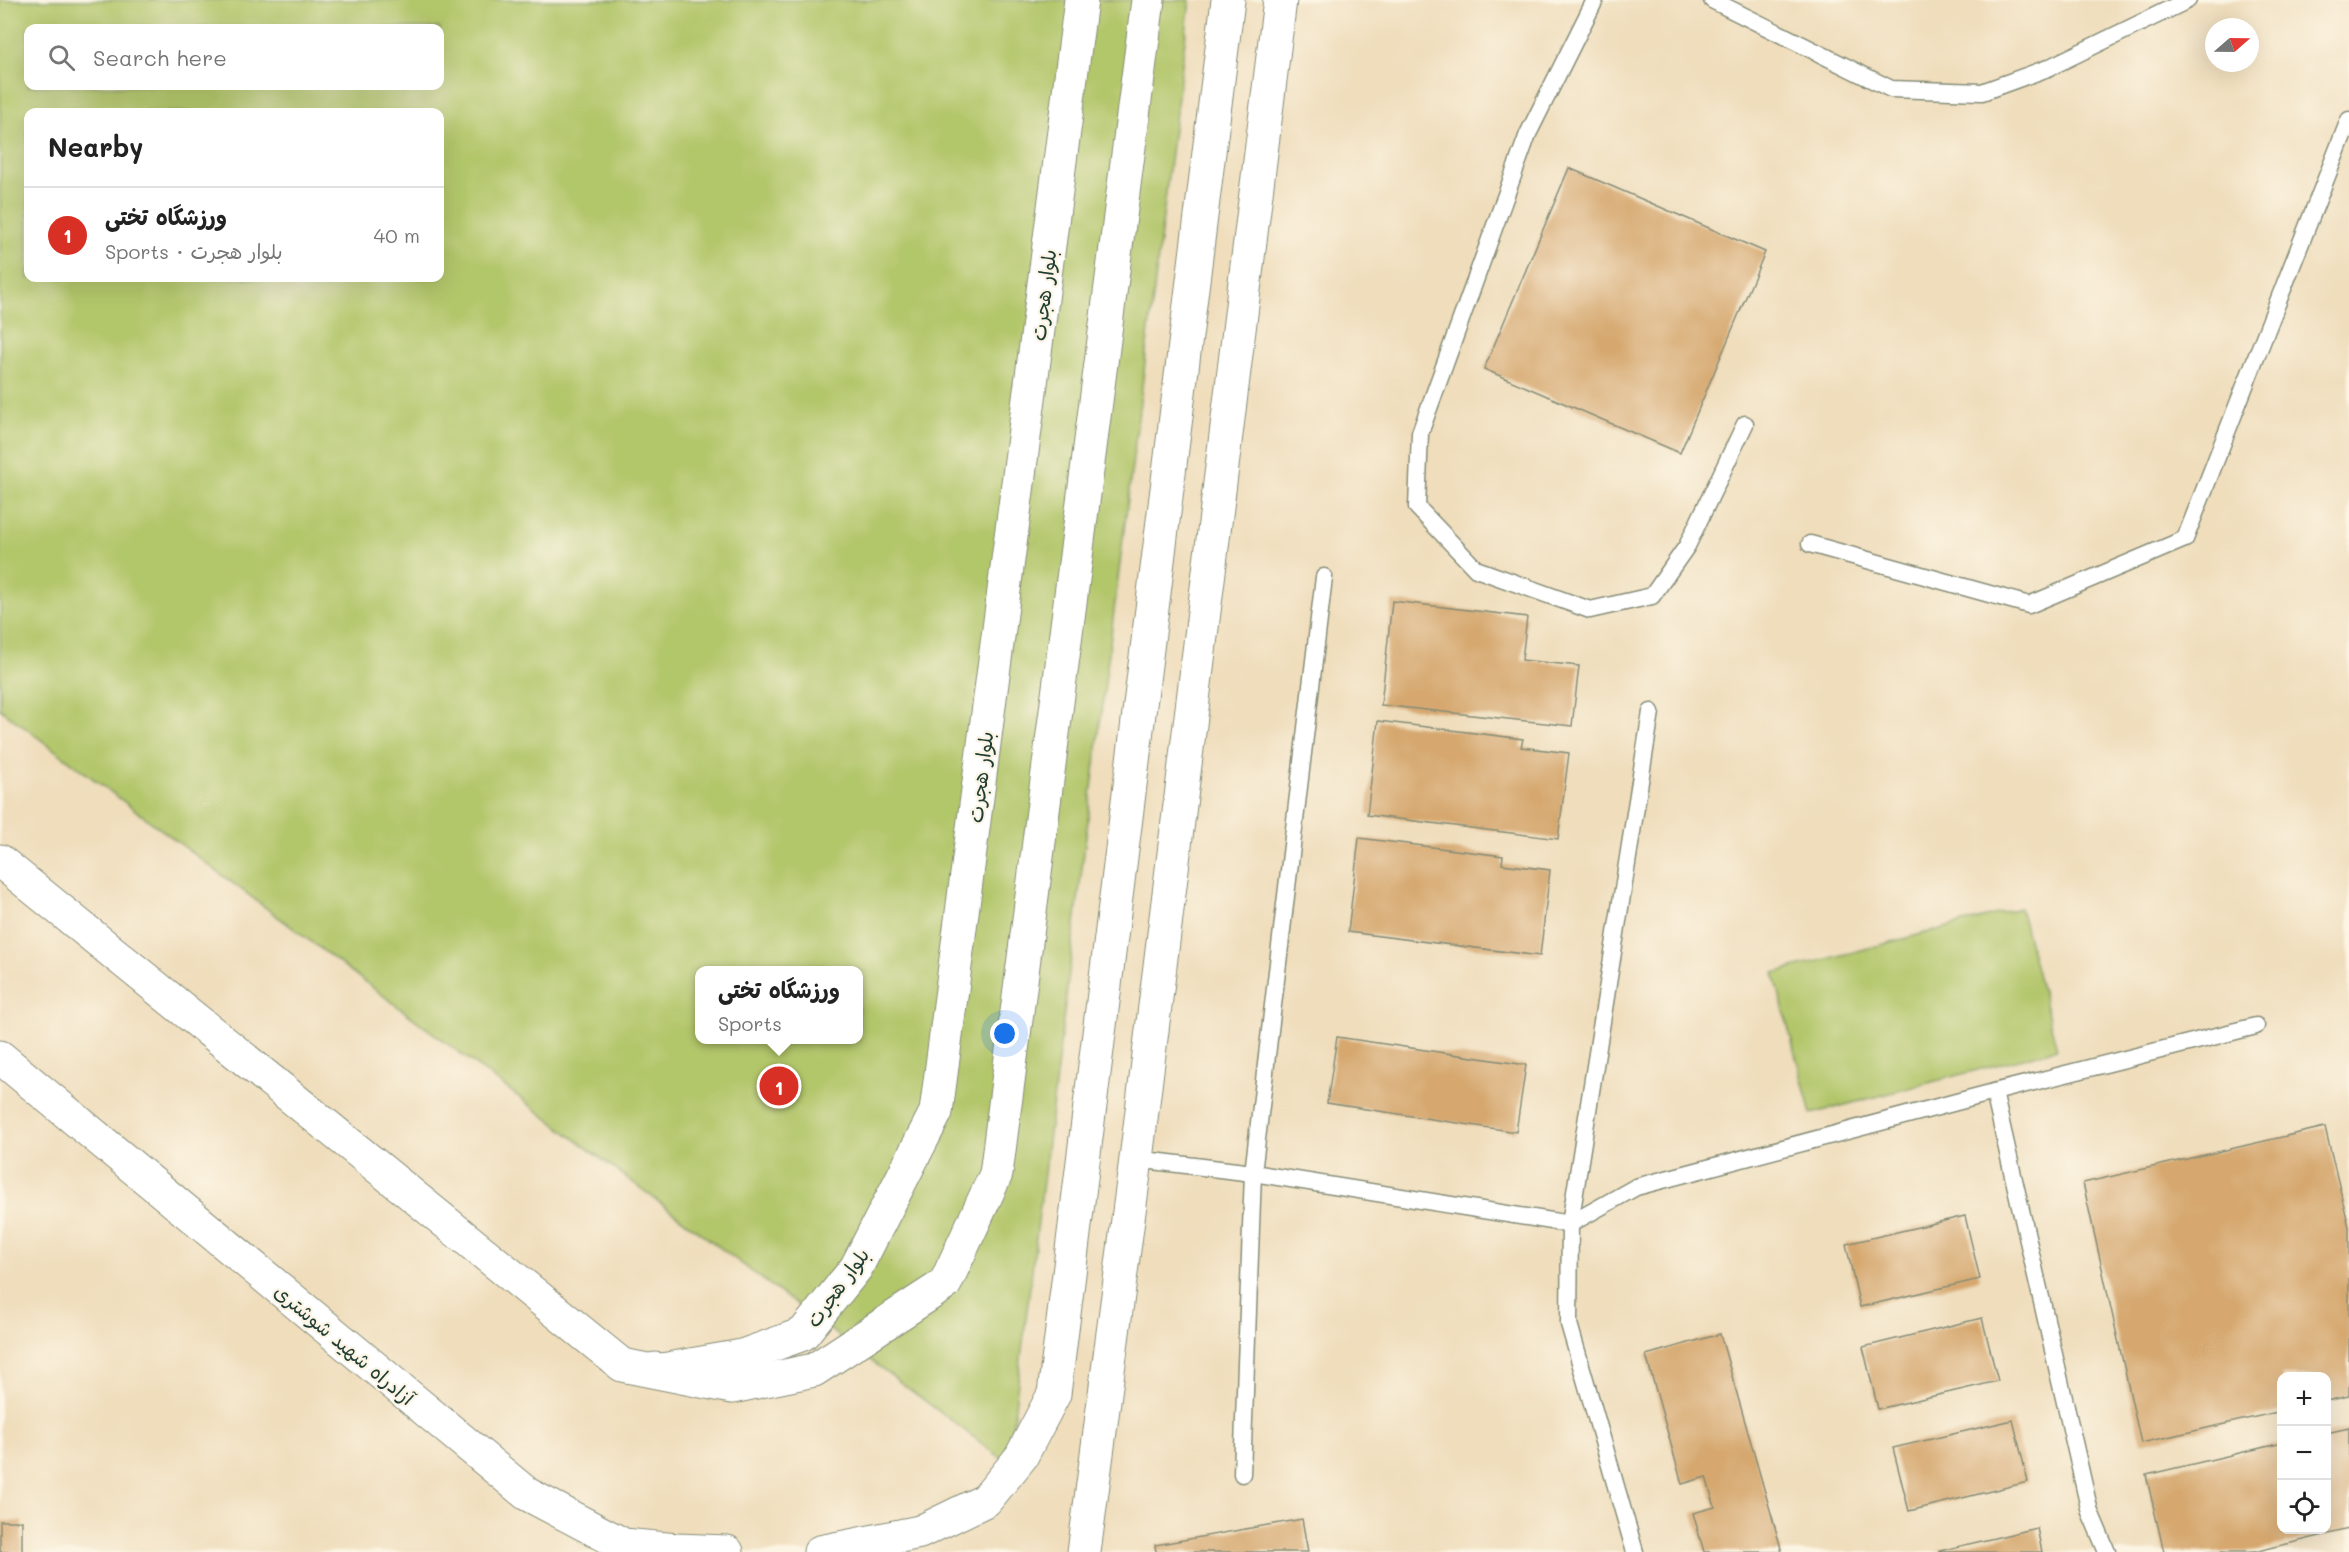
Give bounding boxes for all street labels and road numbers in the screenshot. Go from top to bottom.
street label: بلوار هجرت [1024,248,1062,342]
street label: بلوار هجرت [961,730,999,824]
street label: بلوار هجرت [799,1242,875,1332]
street label: آزادراه شهید شوشتری [270,1278,421,1411]

